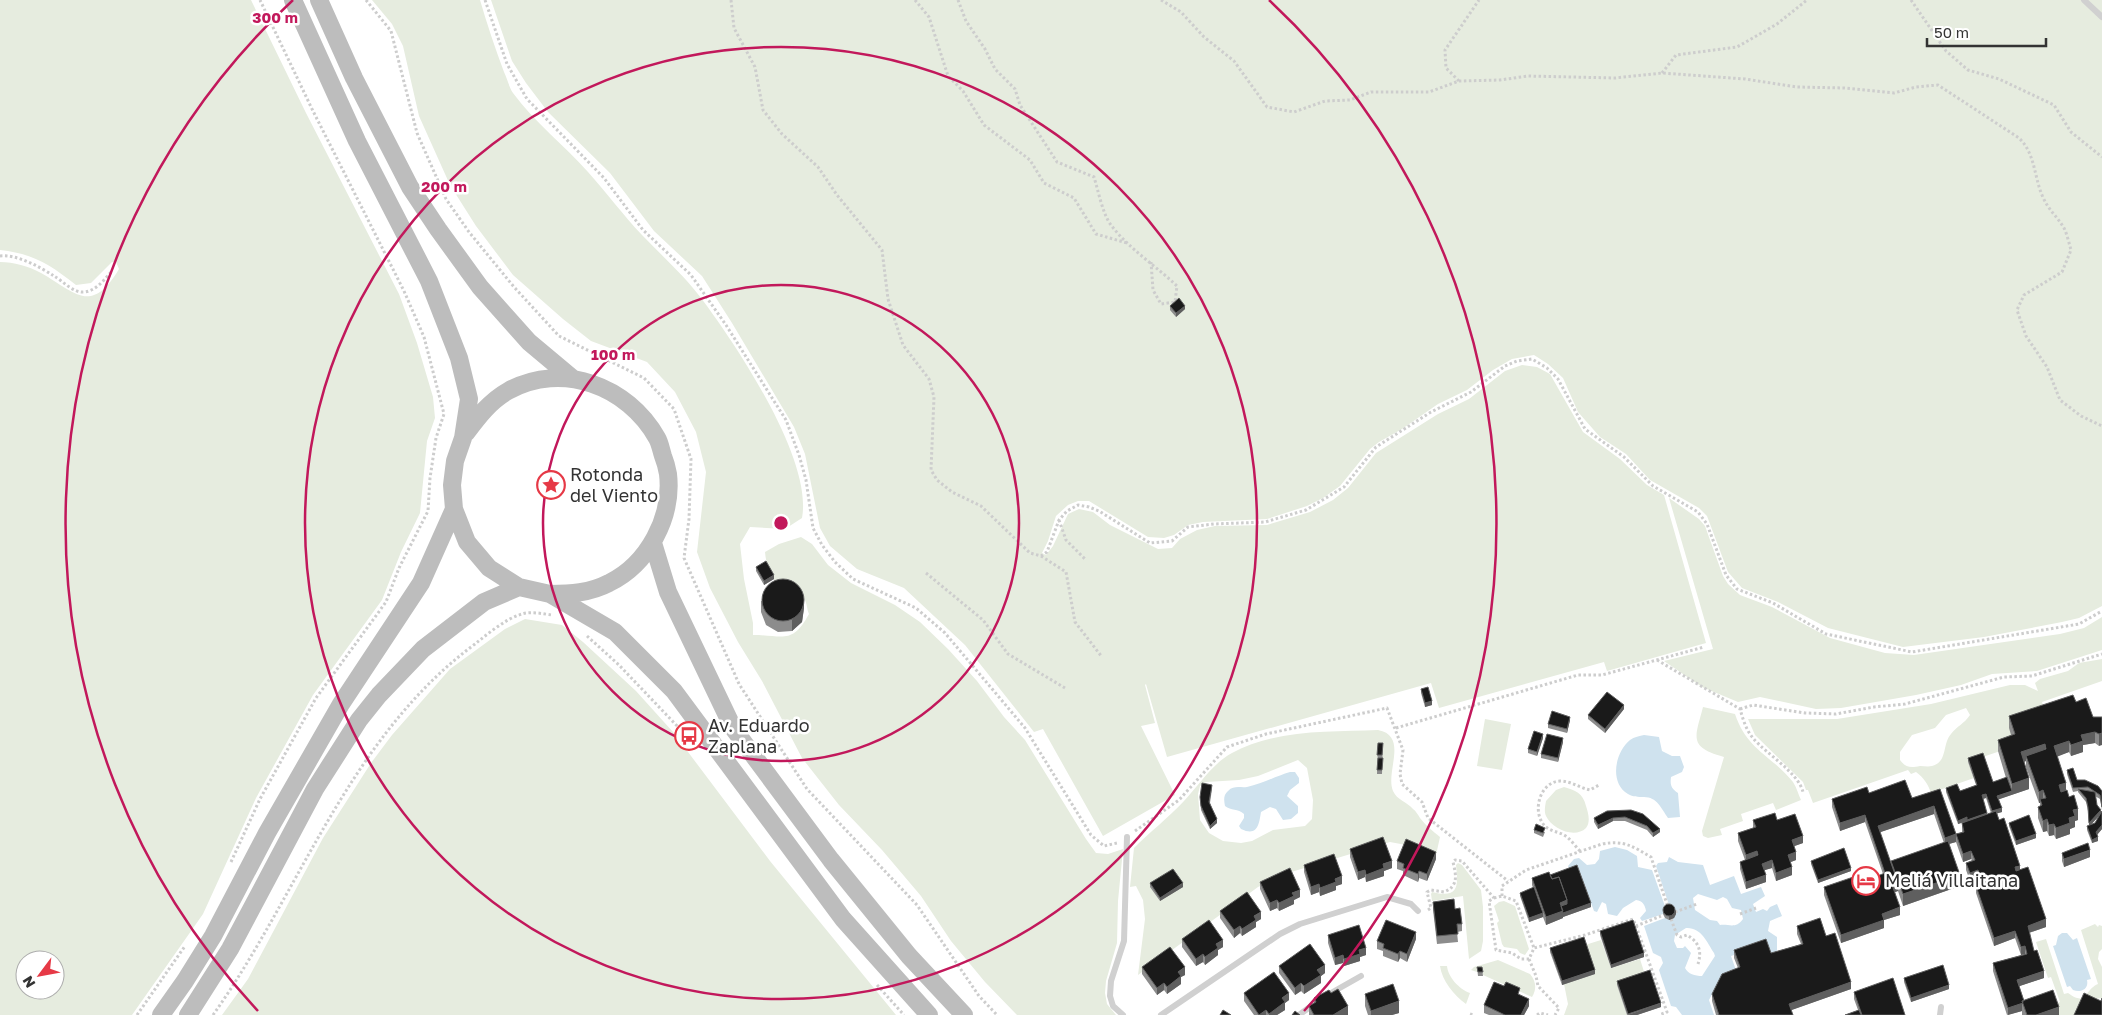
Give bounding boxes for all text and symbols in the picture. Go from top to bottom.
text: 300 m [252,8,298,26]
scale bar [1927,15,2046,47]
text: 50 m [1934,23,1969,41]
text: 200 m [421,177,467,195]
text: 100 m [591,345,635,363]
place label: Rotonda del Viento [570,463,658,506]
place icon: Rotonda del Viento [536,470,566,500]
centre of rings [772,514,790,532]
place label: Av. Eduardo Zaplana [708,714,810,757]
bus stop icon: Av. Eduardo Zaplana [674,721,704,751]
hotel icon: Meliá Villaitana [1851,866,1881,896]
place label: Meliá Villaitana [1885,869,2018,891]
north arrow [15,950,65,1000]
text: N [19,973,39,991]

